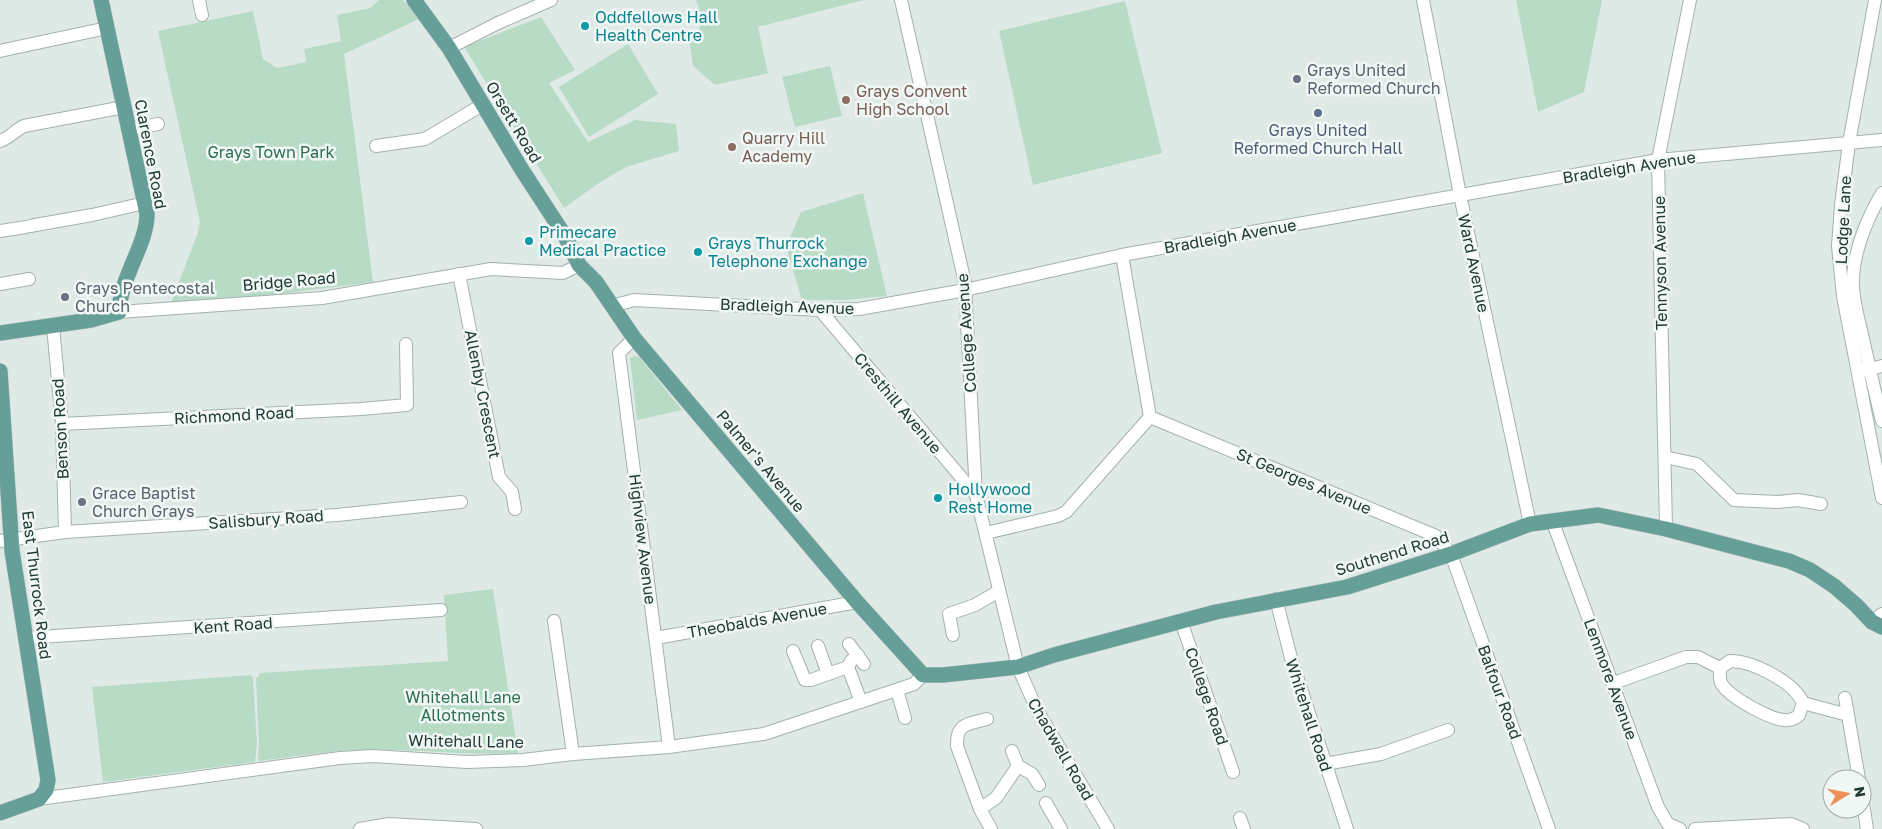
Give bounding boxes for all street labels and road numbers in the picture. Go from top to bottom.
street label: Orsett Road [482,78,546,166]
street label: Clarence Road [131,97,171,211]
street label: Bradleigh Avenue [1561,147,1697,187]
street label: Lodge Lane [1831,175,1855,265]
street label: Tennyson Avenue [1649,196,1671,330]
street label: Ward Avenue [1454,212,1494,314]
street label: Bradleigh Avenue [1162,214,1298,258]
street label: Bridge Road [242,267,336,295]
street label: College Avenue [952,273,980,393]
street label: Bradleigh Avenue [720,294,854,318]
street label: Allenby Crescent [461,328,505,460]
street label: Cresthill Avenue [850,348,946,458]
street label: Benson Road [47,378,73,480]
street label: Richmond Road [173,402,295,428]
street label: Palmer's Avenue [712,406,810,516]
street label: St Georges Avenue [1234,444,1374,518]
street label: Highview Avenue [625,472,661,606]
street label: Salisbury Road [208,505,324,533]
street label: East Thurrock Road [18,509,56,661]
street label: Southend Road [1333,526,1451,580]
street label: Theobalds Avenue [686,598,828,642]
street label: Kent Road [193,612,273,638]
street label: Lenmore Avenue [1580,616,1642,742]
street label: Balfour Road [1474,642,1526,742]
street label: College Road [1181,644,1233,748]
street label: Whitehall Road [1281,656,1337,774]
street label: Chadwell Road [1024,694,1098,804]
street label: Whitehall Lane [408,730,524,752]

